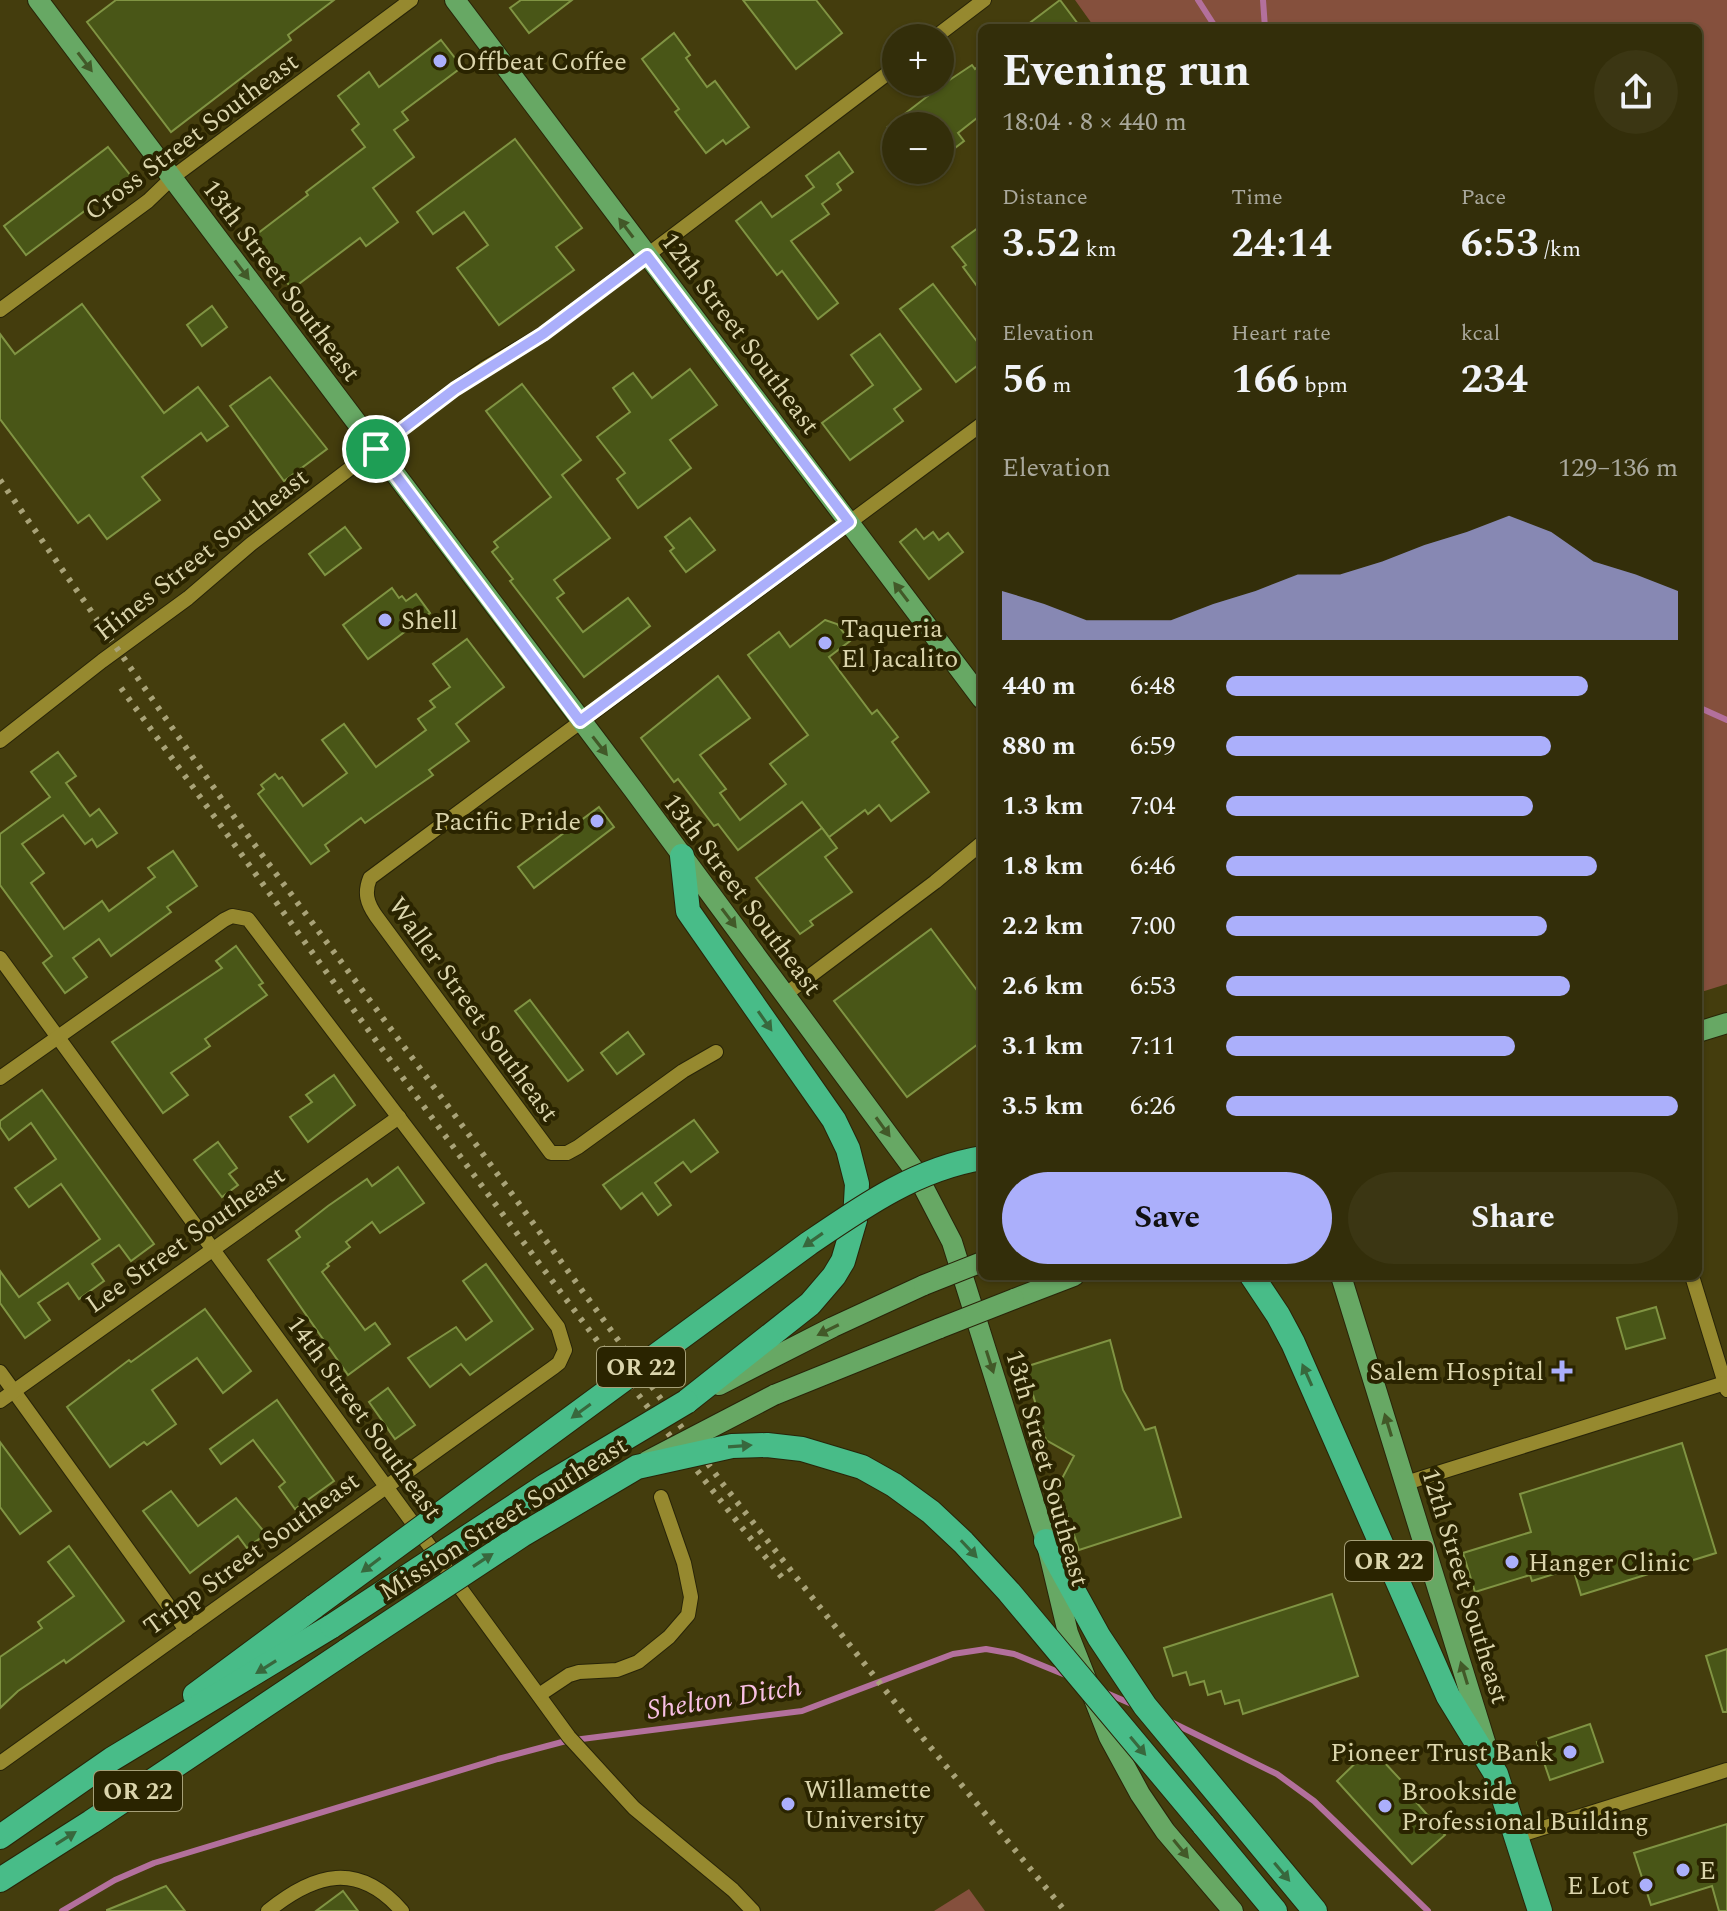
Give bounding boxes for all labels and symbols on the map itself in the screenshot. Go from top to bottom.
place label: Offbeat Coffee [456,42,627,82]
street label: Cross Street Southeast [76,43,307,231]
one-way arrow [77,52,93,72]
marker: Offbeat Coffee [431,52,449,70]
street label: 13th Street Southeast [192,171,371,390]
one-way arrow [619,218,635,238]
street label: 12th Street Southeast [651,224,830,443]
one-way arrow [233,259,249,280]
pin [342,415,410,483]
street label: Hines Street Southeast [86,458,317,651]
one-way arrow [894,582,910,602]
place label: Shell [401,601,458,641]
place label: Taqueria El Jacalito [841,609,958,679]
marker: Shell [376,611,394,629]
marker: Taqueria El Jacalito [816,634,834,652]
one-way arrow [591,736,607,756]
street label: 13th Street Southeast [653,785,832,1004]
place label: Pacific Pride [434,802,581,842]
marker: Pacific Pride [588,812,606,830]
street label: Waller Street Southeast [378,889,569,1131]
one-way arrow [720,908,736,929]
one-way arrow [757,1011,772,1032]
one-way arrow [875,1117,891,1138]
street label: Lee Street Southeast [78,1156,294,1324]
one-way arrow [802,1232,823,1247]
street label: 14th Street Southeast [276,1307,452,1528]
one-way arrow [816,1323,839,1336]
street label: 13th Street Southeast [994,1345,1100,1591]
road number: OR 22 [597,1347,685,1387]
one-way arrow [985,1350,997,1374]
place label: Salem Hospital [1369,1352,1544,1392]
marker: Salem Hospital [1551,1360,1573,1382]
one-way arrow [1300,1364,1314,1387]
one-way arrow [570,1403,591,1418]
one-way arrow [1381,1412,1394,1436]
street label: Mission Street Southeast [371,1426,636,1612]
one-way arrow [728,1439,753,1452]
street label: Tripp Street Southeast [135,1462,368,1646]
street label: 12th Street Southeast [1410,1464,1520,1709]
one-way arrow [959,1539,978,1558]
road number: OR 22 [1345,1541,1433,1581]
place label: Hanger Clinic [1528,1543,1690,1583]
marker: Hanger Clinic [1503,1553,1521,1571]
one-way arrow [472,1554,494,1568]
one-way arrow [361,1556,381,1572]
one-way arrow [255,1660,277,1674]
one-way arrow [1457,1661,1470,1685]
water label: Shelton Ditch [644,1665,805,1732]
place label: Pioneer Trust Bank [1330,1733,1554,1773]
one-way arrow [1130,1736,1146,1756]
marker: Pioneer Trust Bank [1561,1743,1579,1761]
place label: Willamette University [804,1770,931,1840]
road number: OR 22 [94,1771,182,1811]
place label: Brookside Professional Building [1401,1772,1649,1842]
marker: Willamette University [779,1795,797,1813]
marker: Brookside Professional Building [1376,1797,1394,1815]
one-way arrow [55,1832,77,1846]
one-way arrow [1172,1839,1189,1860]
place label: E [1699,1851,1716,1891]
marker: E [1674,1861,1692,1879]
one-way arrow [1273,1862,1290,1882]
place label: E Lot [1567,1866,1630,1906]
marker: E Lot [1637,1876,1655,1894]

